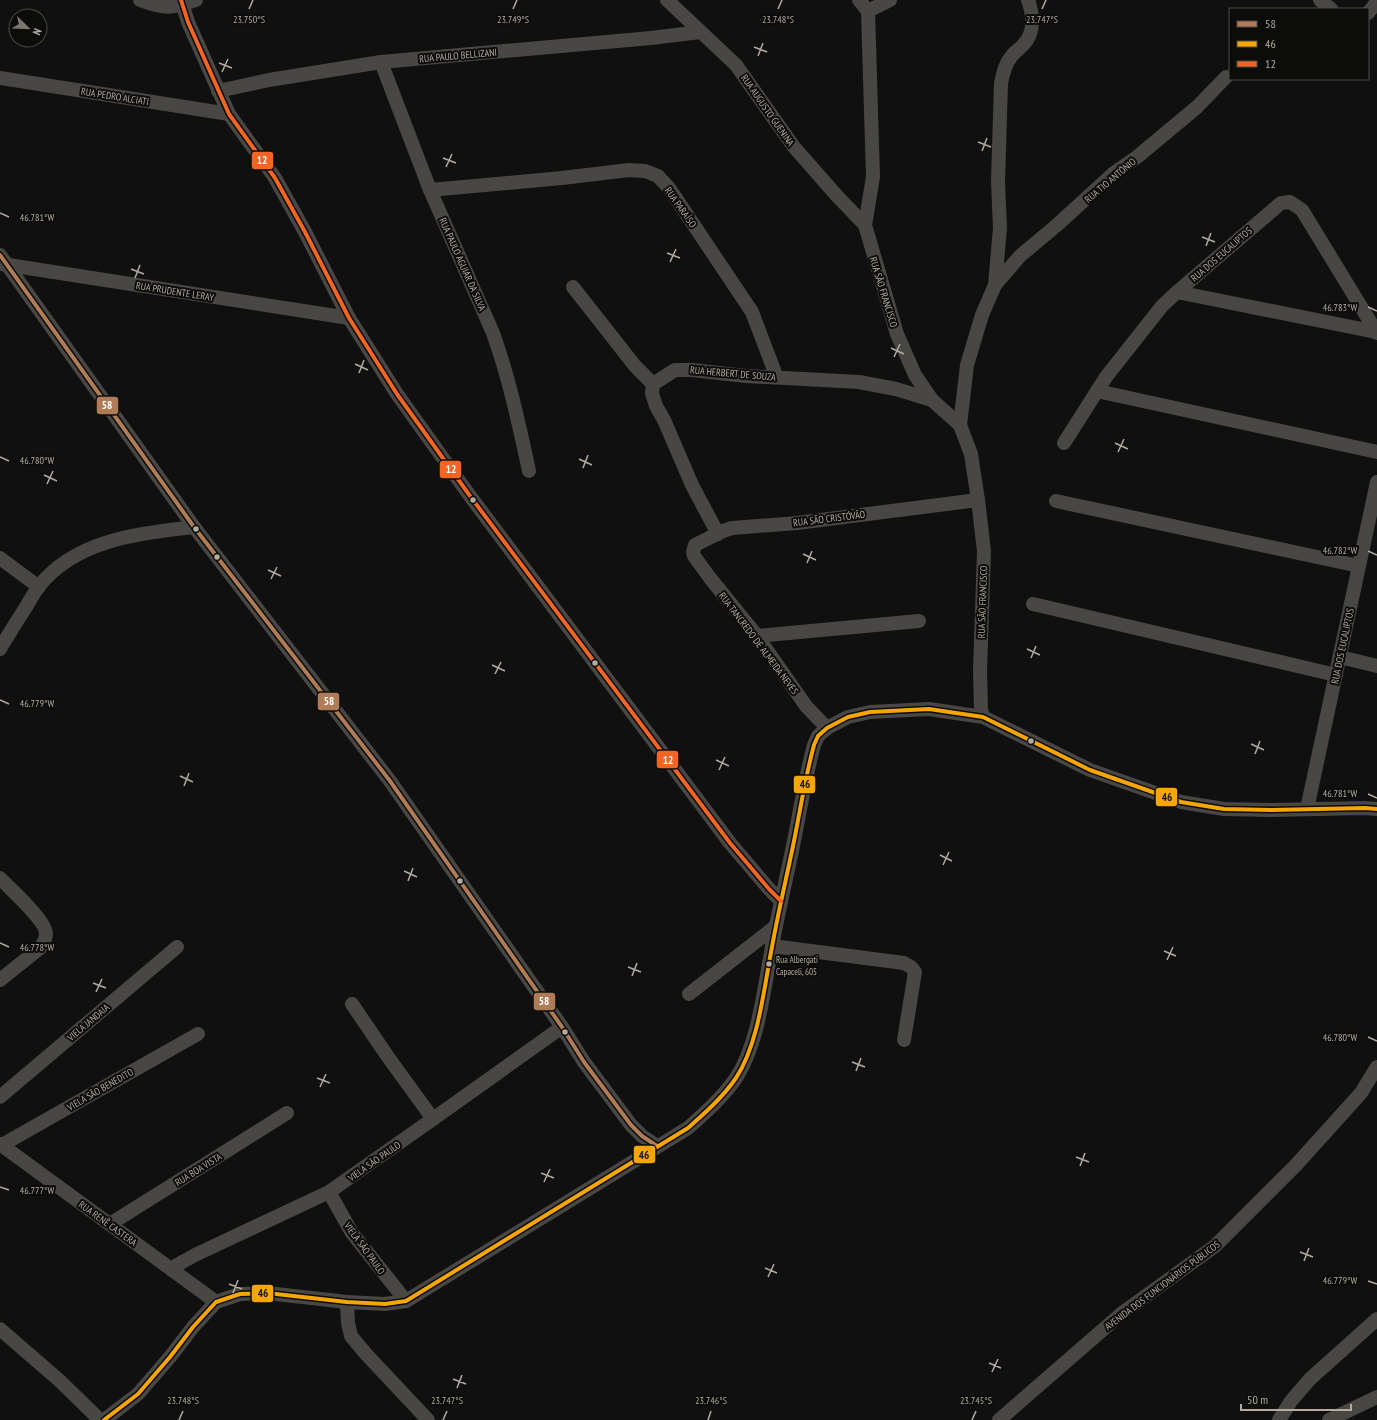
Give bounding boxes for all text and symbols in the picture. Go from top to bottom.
north arrow [8,8,48,48]
legend [1229,8,1369,80]
text: 23.750°S [233,13,265,26]
text: 23.749°S [497,13,529,26]
text: 23.748°S [762,13,794,26]
text: 23.747°S [1026,13,1058,26]
text: 58 [1265,16,1276,31]
text: N [30,26,45,37]
text: 46 [1265,36,1276,51]
street label: RUA PAULO BELLIZANI [419,46,497,65]
text: 12 [1265,56,1276,71]
street label: RUA AUGUSTO GUENINA [738,72,797,149]
street label: RUA PEDRO ALCIATI [80,85,150,108]
line badge: 12 [251,151,274,170]
text: 12 [257,153,267,167]
street label: RUA TIO ANTÔNIO [1082,155,1139,206]
street label: RUA PARAÍSO [662,184,700,231]
text: 46.781°W [20,211,54,224]
street label: RUA PAULO AGUIAR DA SILVA [436,216,489,313]
street label: RUA DOS EUCALIPTOS [1188,224,1255,285]
street label: RUA SÃO FRANCISCO [867,255,901,329]
street label: RUA PRUDENTE LERAY [135,279,215,304]
text: 46.783°W [1323,301,1357,314]
street label: RUA HERBERT DE SOUZA [689,363,777,384]
line badge: 58 [96,396,119,415]
text: 58 [102,398,112,412]
text: 46.780°W [20,454,54,467]
line badge: 12 [439,460,462,479]
text: 12 [446,462,456,476]
unlabelled marker [468,495,478,505]
street label: RUA SÃO CRISTÓVÃO [792,508,866,529]
unlabelled marker [191,524,201,534]
text: 46.782°W [1323,544,1357,557]
unlabelled marker [212,552,222,562]
street label: RUA SÃO FRANCISCO [975,565,990,639]
street label: RUA TANCREDO DE ALMEIDA NEVES [716,590,801,697]
street label: RUA DOS EUCALIPTOS [1328,607,1357,685]
unlabelled marker [590,658,600,668]
line badge: 58 [317,692,340,711]
text: 58 [324,694,334,708]
text: 46.779°W [20,697,54,710]
unlabelled marker [1026,736,1036,746]
line badge: 12 [656,750,679,769]
text: 12 [663,753,673,767]
line badge: 46 [793,775,816,794]
text: 46 [800,777,810,791]
line badge: 46 [1155,787,1178,807]
text: 46.781°W [1323,787,1357,800]
text: 46 [1162,790,1172,804]
unlabelled marker [455,876,465,886]
text: 46.778°W [20,941,54,954]
place label: Rua Albergati Capaceli, 605 [776,954,818,977]
marker: Rua Albergati Capaceli, 605 [764,959,774,969]
line badge: 58 [533,992,556,1011]
text: 58 [539,994,549,1008]
street label: VIELA JANDAIA [64,1001,112,1045]
unlabelled marker [560,1027,570,1037]
text: 46.780°W [1323,1031,1357,1044]
street label: VIELA SÃO BENEDITO [64,1065,136,1114]
street label: VIELA SÃO PAULO [345,1138,404,1185]
line badge: 46 [633,1145,656,1164]
text: 46 [639,1148,649,1162]
street label: RUA BOA VISTA [172,1150,224,1189]
text: 46.777°W [20,1184,54,1197]
street label: RUA RENÊ CASTERA [76,1198,140,1249]
street label: VIELA SĀO PAULO [341,1219,388,1277]
street label: AVENIDA DOS FUNCIONÁRIOS PÚBLICOS [1102,1238,1223,1333]
text: 46.779°W [1323,1274,1357,1287]
line badge: 46 [251,1284,274,1303]
text: 46 [258,1286,268,1300]
scale bar [1241,1386,1351,1412]
text: 50 m [1247,1392,1268,1407]
text: 23.748°S [167,1394,199,1407]
text: 23.747°S [431,1394,463,1407]
text: 23.746°S [695,1394,727,1407]
text: 23.745°S [960,1394,992,1407]

